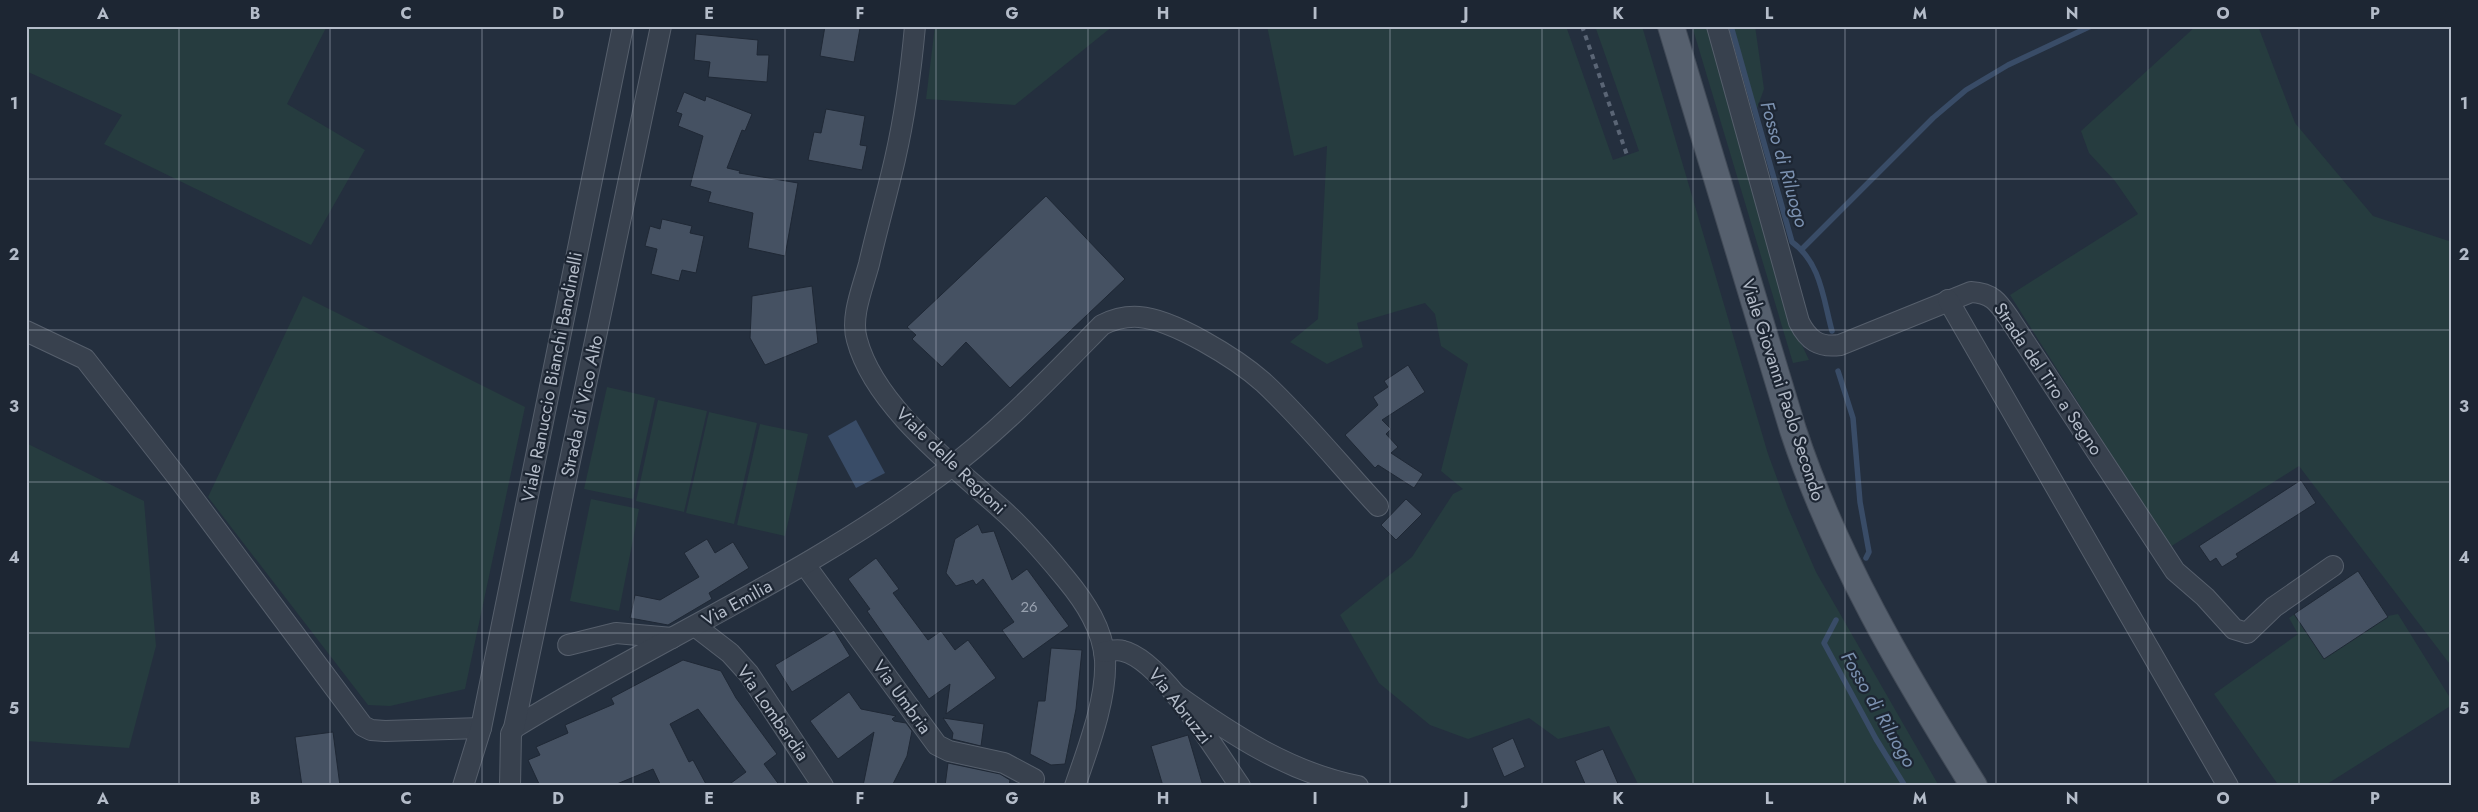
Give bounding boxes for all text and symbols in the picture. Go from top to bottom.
text: A [96,2,109,25]
text: B [250,2,260,25]
text: C [400,2,412,25]
text: D [552,2,564,25]
text: E [704,2,714,25]
text: F [856,2,864,25]
text: G [1005,2,1019,25]
text: H [1157,2,1169,25]
text: I [1312,2,1318,25]
text: J [1460,2,1469,25]
text: K [1612,2,1624,25]
text: L [1765,2,1774,25]
text: M [1913,2,1927,25]
text: N [2066,2,2078,25]
text: O [2216,2,2230,25]
text: P [2370,2,2380,25]
text: 1 [10,92,18,115]
text: 1 [2460,92,2468,115]
water label: Fosso di Riluogo [1754,98,1815,230]
text: 2 [9,243,19,266]
text: 2 [2459,243,2469,266]
street label: Viale Ranuccio Bianchi Bandinelli [515,250,589,504]
street label: Viale Giovanni Paolo Secondo [1735,276,1831,505]
street label: Strada del Tiro a Segno [1987,297,2109,461]
street label: Strada di Vico Alto [554,333,610,479]
text: 3 [9,395,19,418]
text: 3 [2459,395,2469,418]
street label: Viale delle Regioni [890,401,1012,521]
text: 4 [8,546,20,569]
text: 4 [2458,546,2470,569]
street label: Via Emilia [697,573,777,633]
house number: 26 [1020,596,1038,618]
water label: Fosso di Riluogo [1834,646,1923,772]
street label: Via Umbria [866,655,938,739]
street label: Via Lombardia [730,660,816,766]
street label: Via Abruzzi [1142,662,1218,750]
text: 5 [9,697,19,720]
text: 5 [2459,697,2469,720]
text: A [96,787,109,810]
text: B [250,787,260,810]
text: C [400,787,412,810]
text: D [552,787,564,810]
text: E [704,787,714,810]
text: F [856,787,864,810]
text: G [1005,787,1019,810]
text: H [1157,787,1169,810]
text: I [1312,787,1318,810]
text: J [1460,787,1469,810]
text: K [1612,787,1624,810]
text: L [1765,787,1774,810]
text: M [1913,787,1927,810]
text: N [2066,787,2078,810]
text: O [2216,787,2230,810]
text: P [2370,787,2380,810]

